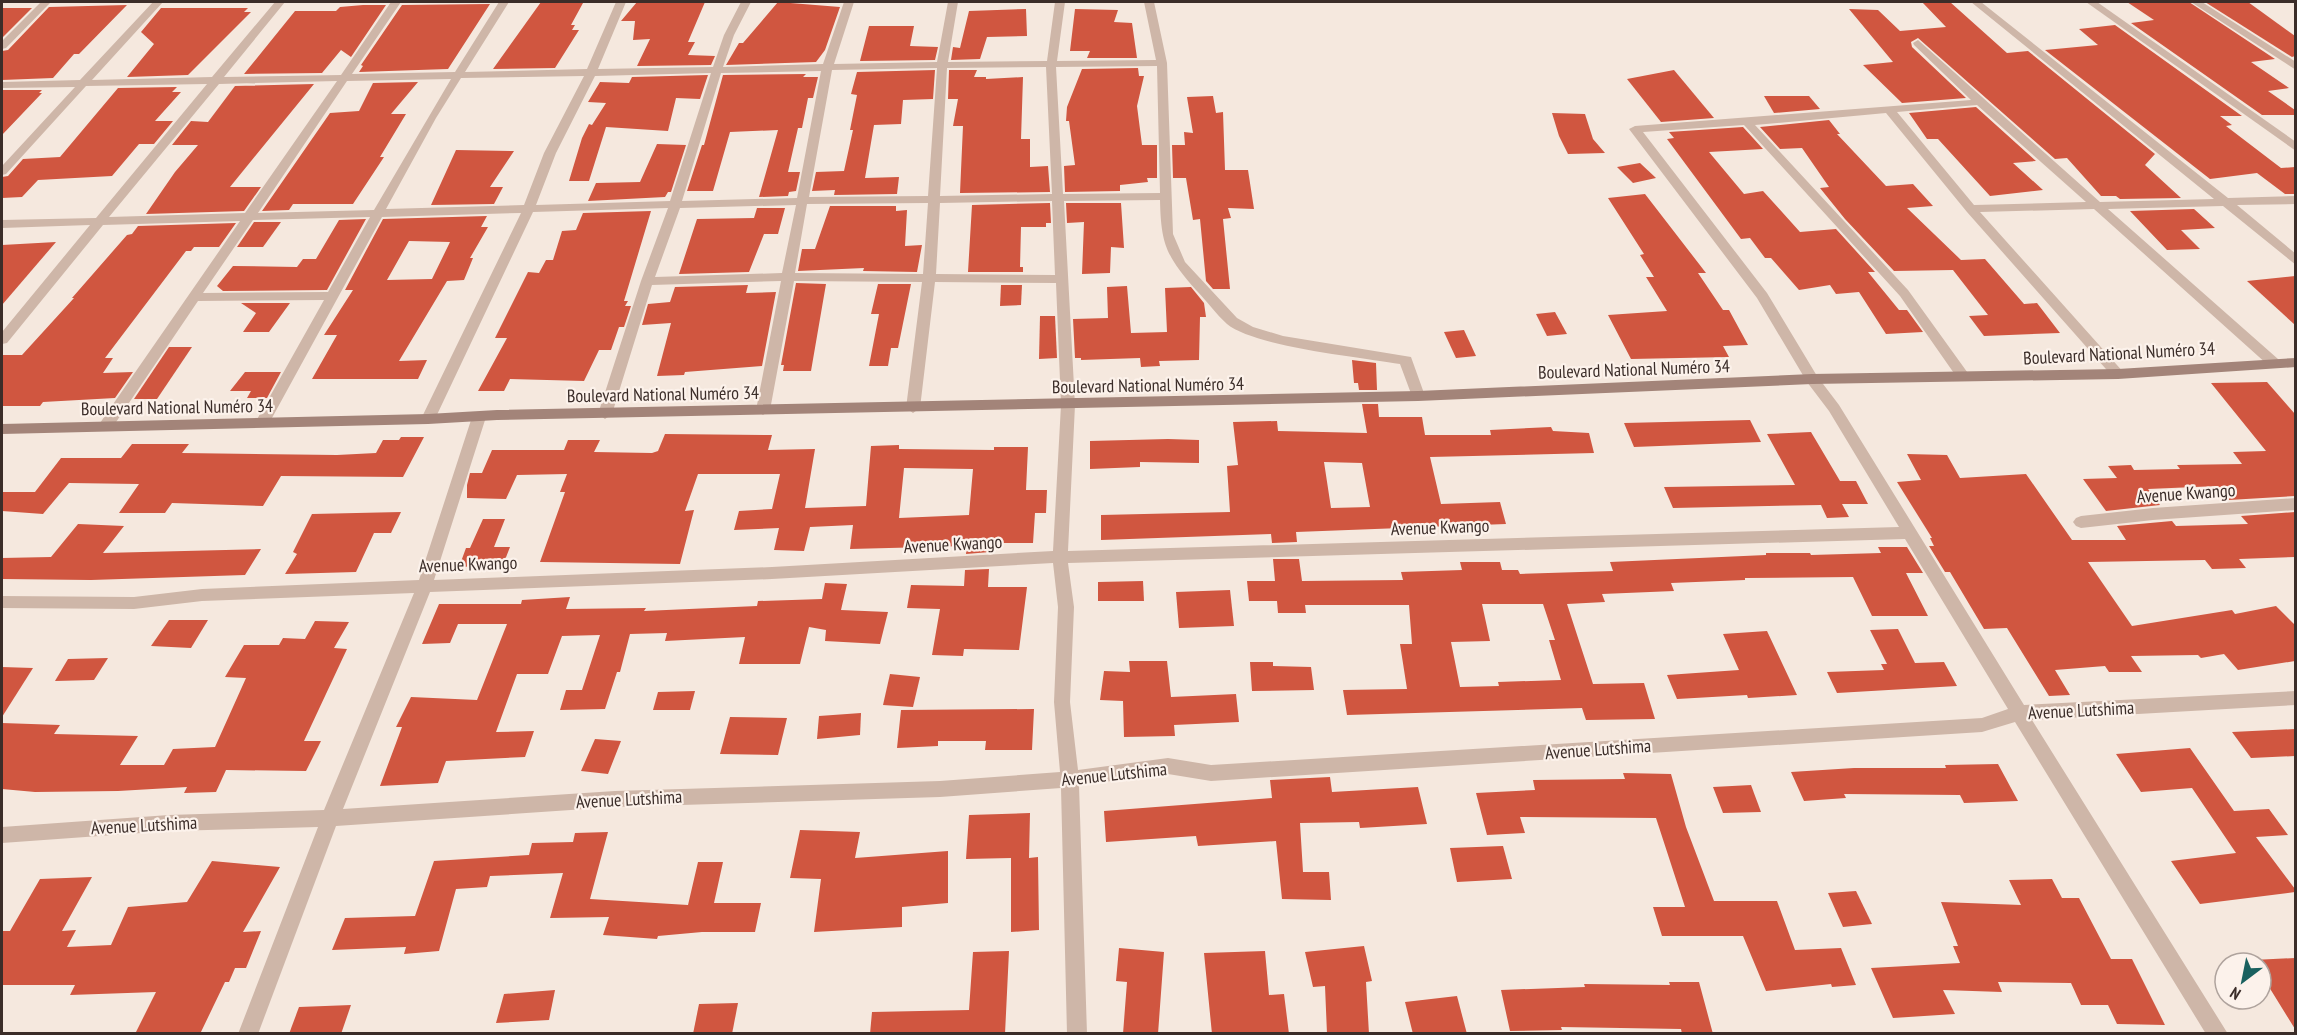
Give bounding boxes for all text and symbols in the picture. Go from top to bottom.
street label: Boulevard National Numéro 34 [2022,336,2216,370]
street label: Boulevard National Numéro 34 [1538,354,1730,384]
street label: Boulevard National Numéro 34 [1052,372,1244,398]
street label: Boulevard National Numéro 34 [567,381,759,407]
street label: Boulevard National Numéro 34 [81,394,273,420]
street label: Avenue Kwango [2136,478,2236,508]
street label: Avenue Kwango [1390,514,1490,540]
street label: Avenue Kwango [903,530,1003,558]
street label: Avenue Kwango [418,551,518,577]
street label: Avenue Lutshima [2027,696,2135,724]
street label: Avenue Lutshima [1544,734,1652,764]
street label: Avenue Lutshima [1060,757,1168,791]
street label: Avenue Lutshima [575,785,683,813]
street label: Avenue Lutshima [90,811,198,839]
north arrow [2213,951,2273,1011]
text: N [2226,983,2244,1004]

